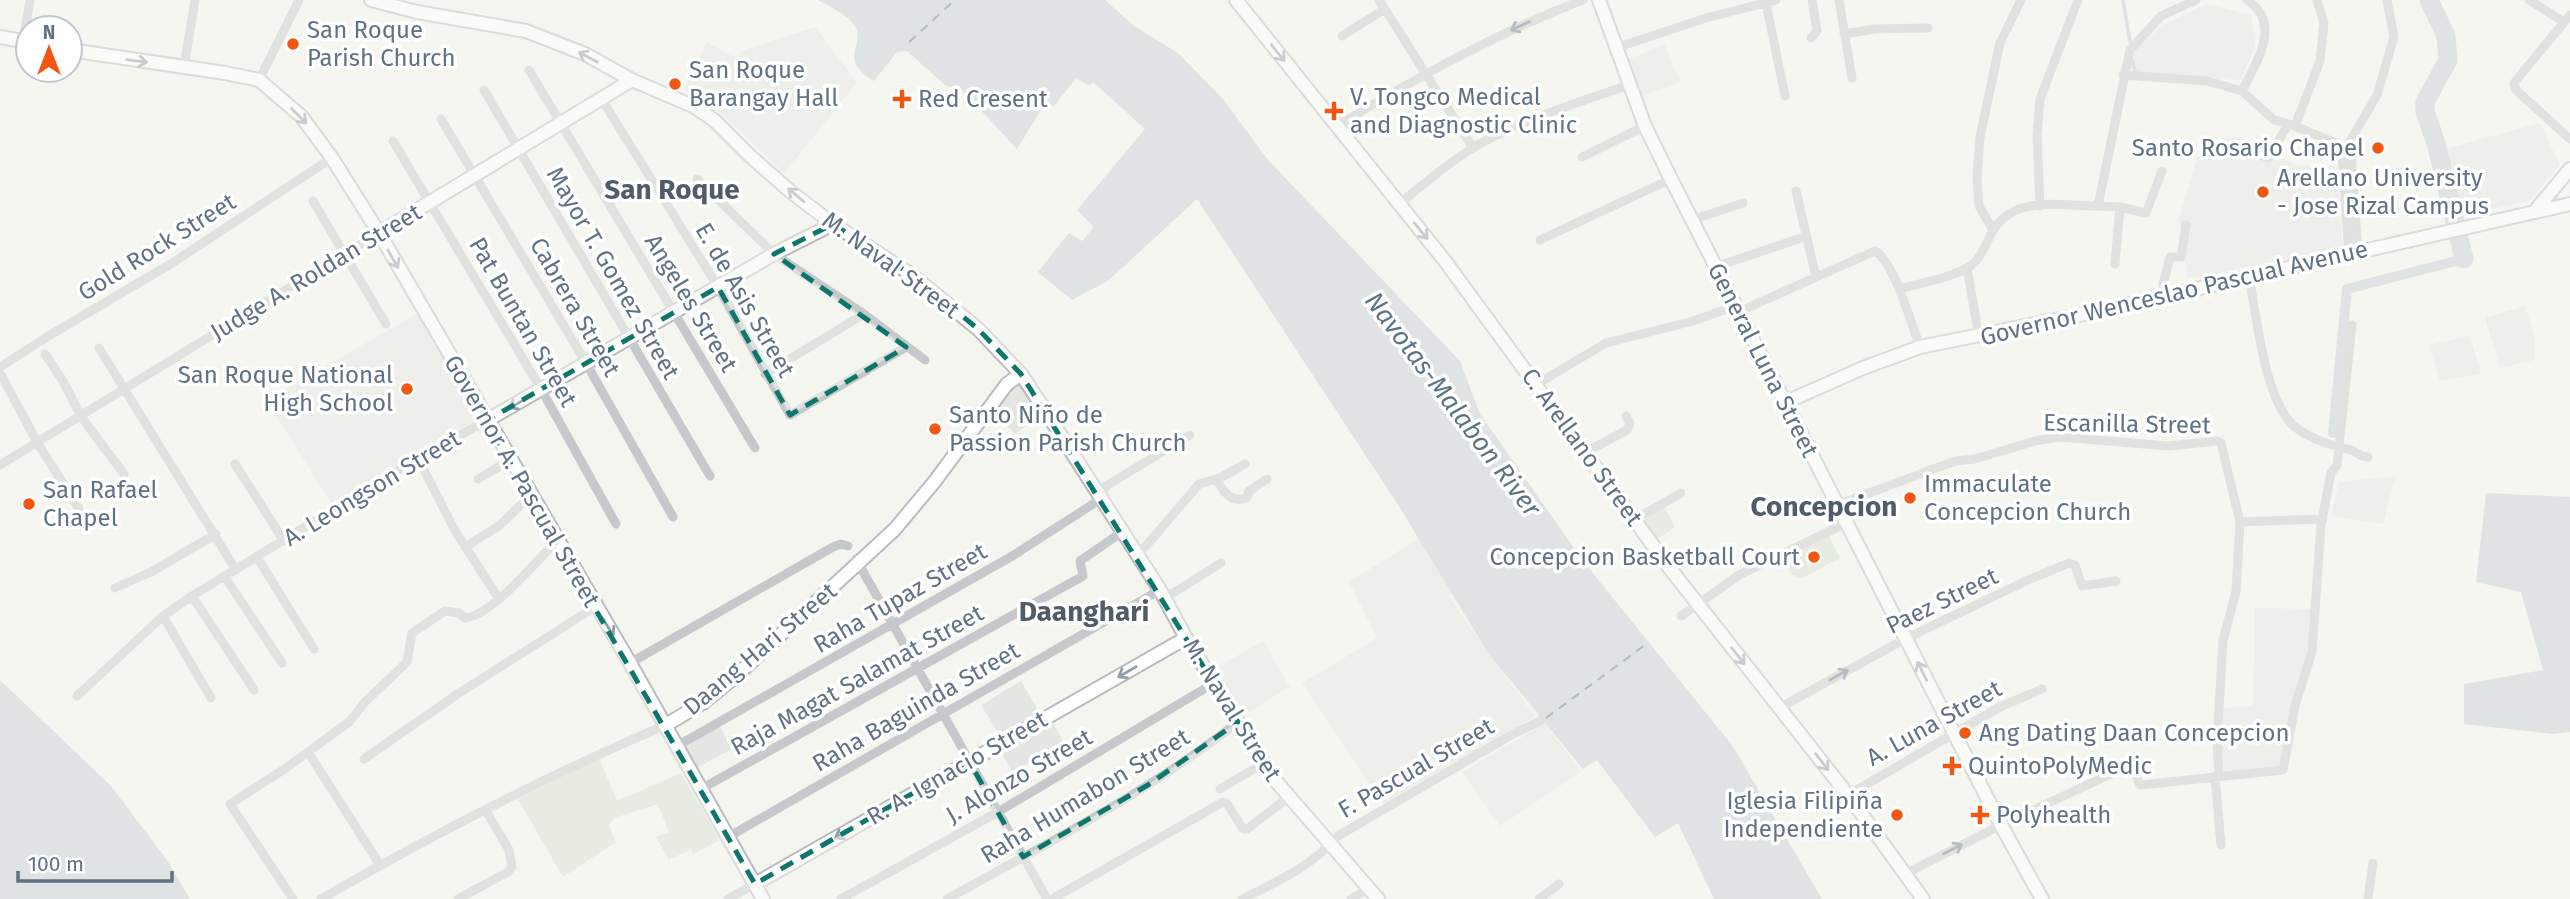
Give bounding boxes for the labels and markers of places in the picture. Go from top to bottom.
place label: San Roque Parish Church [307,16,456,72]
marker: San Roque Parish Church [285,36,301,52]
place label: San Roque Barangay Hall [689,56,838,112]
marker: San Roque Barangay Hall [667,76,683,92]
place label: V. Tongco Medical and Diagnostic Clinic [1350,83,1577,139]
place label: Red Cresent [918,85,1048,113]
marker: Red Cresent [892,89,912,109]
marker: V. Tongco Medical and Diagnostic Clinic [1324,101,1344,121]
place label: Santo Rosario Chapel [2132,134,2364,162]
marker: Santo Rosario Chapel [2370,140,2386,156]
place label: Arellano University - Jose Rizal Campus [2277,164,2489,220]
marker: Arellano University - Jose Rizal Campus [2255,184,2271,200]
place label: San Roque National High School [178,361,393,417]
marker: San Roque National High School [399,381,415,397]
place label: Santo Niño de Passion Parish Church [949,401,1186,457]
marker: Santo Niño de Passion Parish Church [927,421,943,437]
place label: Immaculate Concepcion Church [1924,470,2131,526]
place label: San Rafael Chapel [43,476,158,532]
marker: Immaculate Concepcion Church [1902,490,1918,506]
marker: San Rafael Chapel [21,496,37,512]
place label: Concepcion Basketball Court [1489,543,1800,571]
marker: Concepcion Basketball Court [1806,549,1822,565]
place label: Ang Dating Daan Concepcion [1979,719,2290,747]
marker: Ang Dating Daan Concepcion [1957,725,1973,741]
place label: QuintoPolyMedic [1968,752,2152,780]
marker: QuintoPolyMedic [1942,756,1962,776]
place label: Iglesia Filipiña Independiente [1723,787,1883,843]
place label: Polyhealth [1996,801,2111,829]
marker: Polyhealth [1970,805,1990,825]
marker: Iglesia Filipiña Independiente [1889,807,1905,823]

